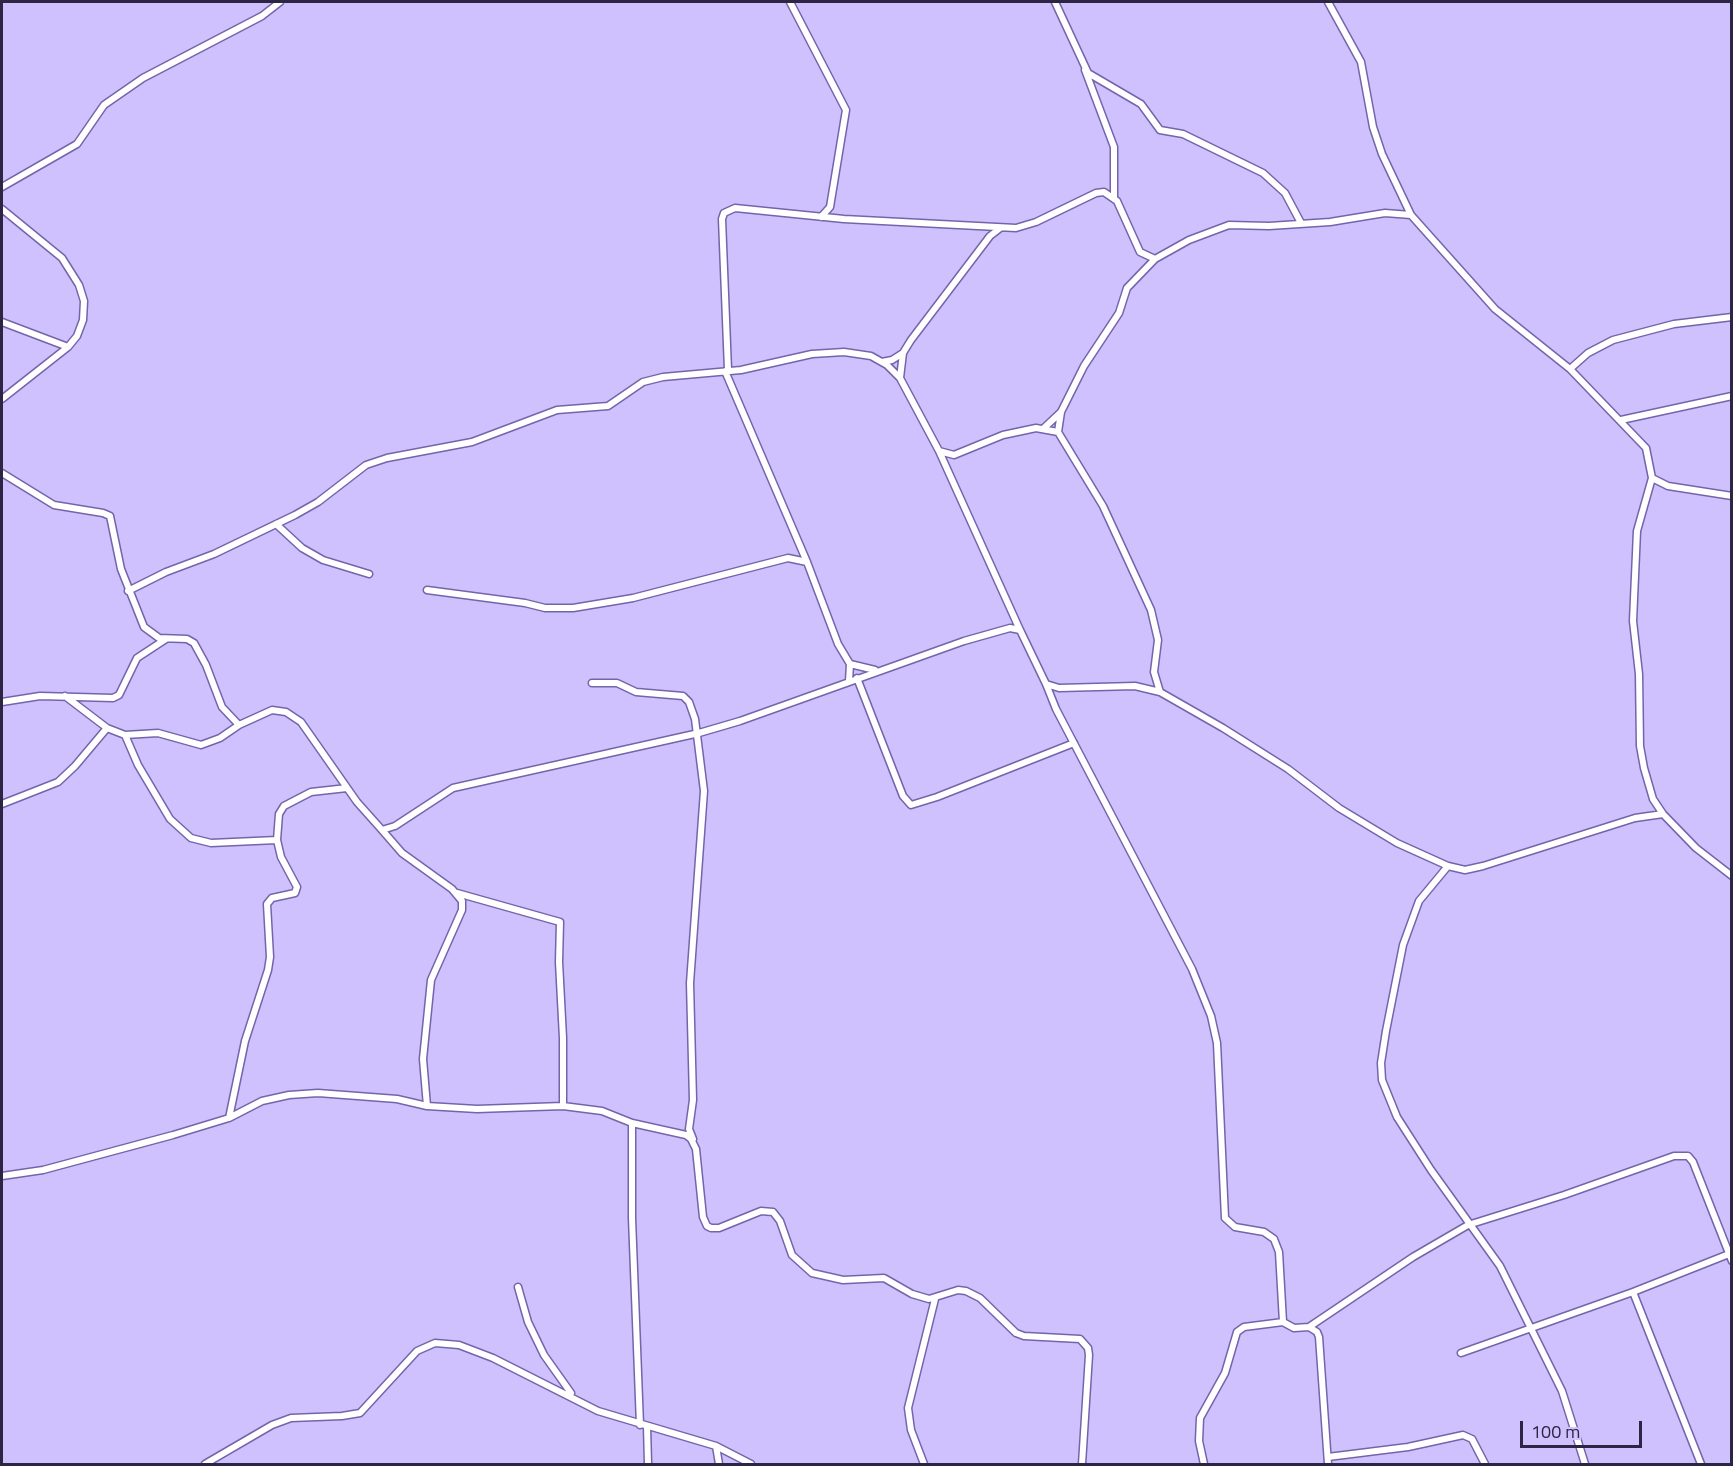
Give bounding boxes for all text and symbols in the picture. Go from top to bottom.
scale bar [1523,1409,1644,1447]
text: 100 m [1531,1418,1580,1445]

